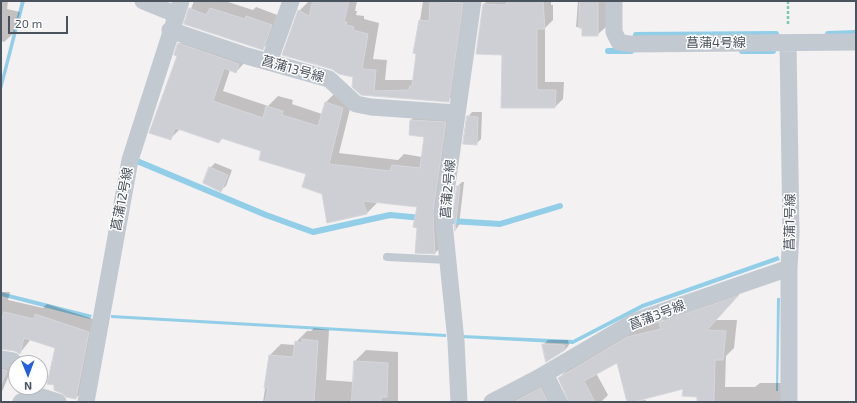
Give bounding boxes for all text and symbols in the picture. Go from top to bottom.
scale bar [10,8,70,34]
text: 20 m [15,16,42,30]
street label: 菖蒲4号線 [686,35,746,51]
street label: 菖蒲13号線 [260,53,326,85]
street label: 菖蒲2号線 [438,159,458,219]
street label: 菖蒲12号線 [108,166,136,232]
street label: 菖蒲1号線 [782,193,798,251]
street label: 菖蒲3号線 [627,297,687,333]
north arrow [8,355,48,395]
text: N [24,380,32,393]

